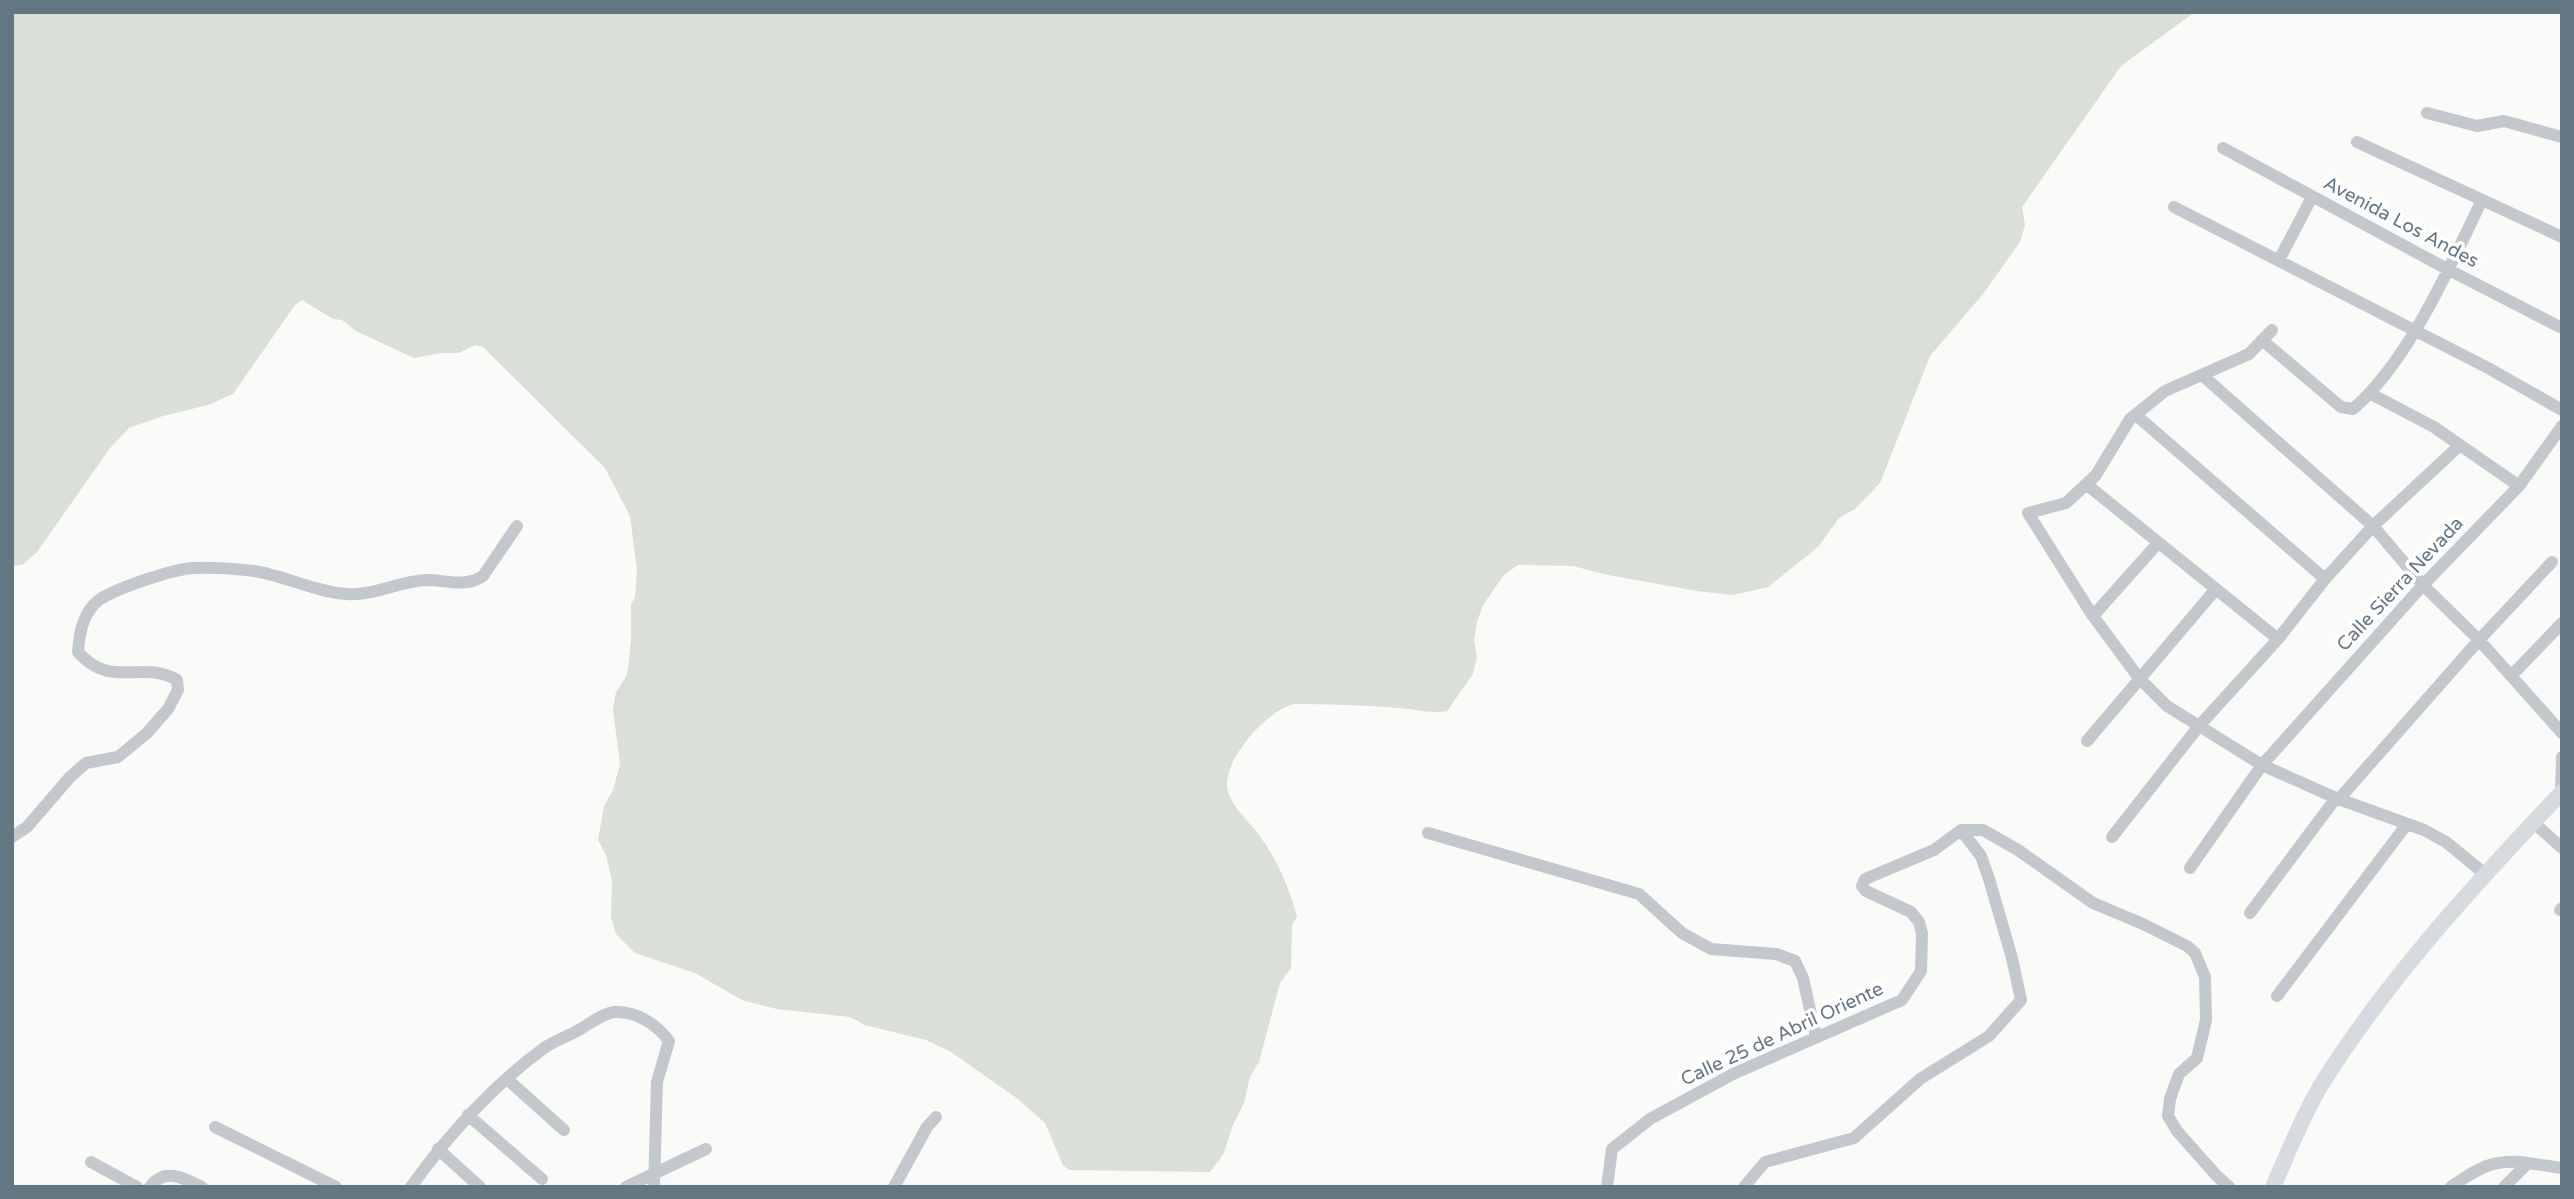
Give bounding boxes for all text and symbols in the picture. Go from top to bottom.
street label: Avenida Los Andes [2320,172,2482,272]
street label: Calle Sierra Nevada [2332,512,2468,656]
street label: Calle 25 de Abril Oriente [1677,977,1887,1091]

